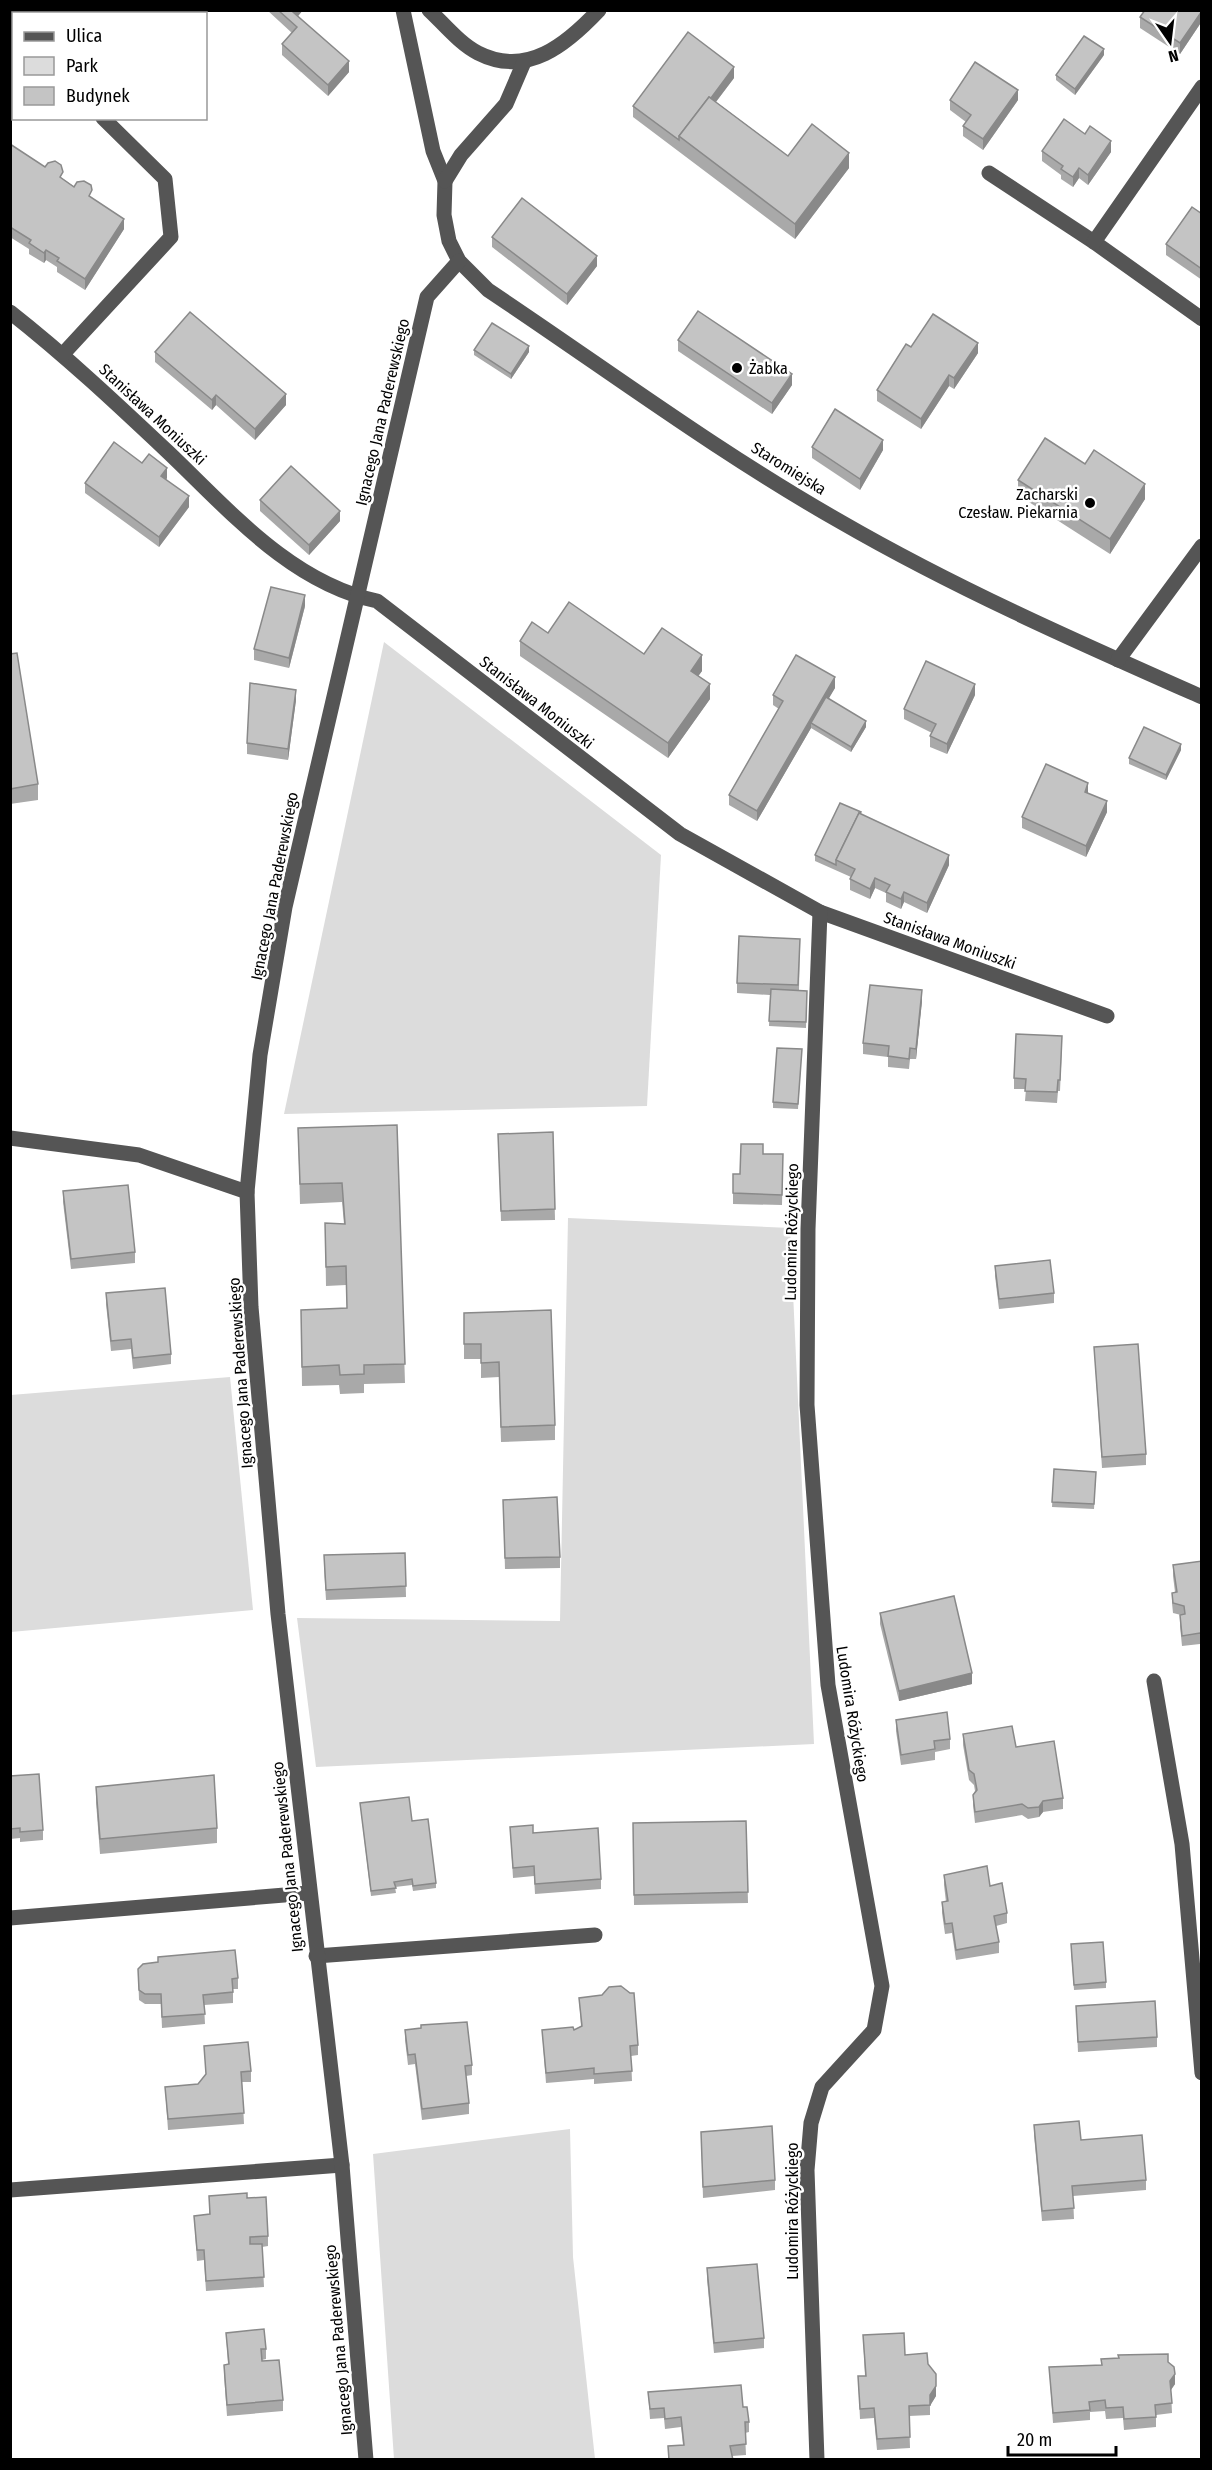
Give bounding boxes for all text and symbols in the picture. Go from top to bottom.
legend [12,12,207,120]
north arrow [1140,12,1200,72]
text: Ulica [66,25,102,47]
text: N [1167,46,1180,66]
text: Park [66,55,99,77]
text: Budynek [66,85,130,107]
street label: Ignacego Jana Paderewskiego [352,317,413,507]
place label: Żabka [749,359,788,378]
street label: Stanisława Moniuszki [95,360,210,469]
marker: Żabka [730,361,744,375]
street label: Staromiejska [748,438,830,499]
place label: Zacharski Czesław. Piekarnia [958,485,1078,522]
marker: Zacharski Czesław. Piekarnia [1083,496,1097,510]
street label: Stanisława Moniuszki [476,652,597,753]
street label: Ignacego Jana Paderewskiego [247,790,302,982]
street label: Stanisława Moniuszki [881,908,1019,973]
street label: Ludomira Różyckiego [781,1163,802,1301]
street label: Ignacego Jana Paderewskiego [224,1277,257,1469]
street label: Ludomira Różyckiego [832,1645,873,1783]
street label: Ignacego Jana Paderewskiego [268,1761,307,1953]
street label: Ludomira Różyckiego [783,2142,802,2280]
street label: Ignacego Jana Paderewskiego [321,2244,356,2436]
scale bar [1008,2419,1116,2457]
text: 20 m [1017,2429,1052,2451]

